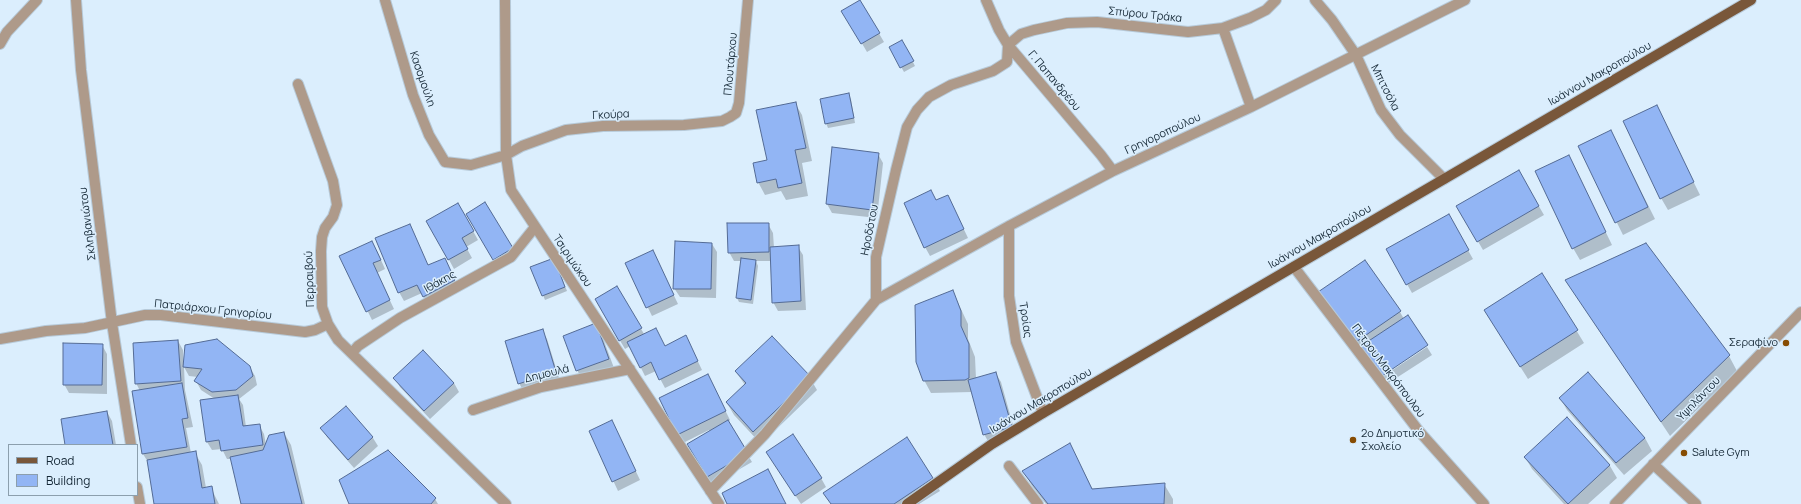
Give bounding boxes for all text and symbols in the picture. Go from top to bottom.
street label: Σπύρου Τράκα [1107,5,1183,25]
street label: Πλουτάρχου [722,32,740,96]
street label: Ιωάννου Μακροπούλου [1546,39,1654,109]
street label: Γ. Παπανδρέου [1025,48,1083,114]
street label: Κασομούλη [406,50,438,108]
street label: Μπιτσόλα [1368,63,1402,113]
street label: Γκούρα [592,107,630,123]
street label: Γρηγοροπούλου [1123,111,1203,157]
street label: Σκληβανιώτου [77,187,99,261]
street label: Ιωάννου Μακροπούλου [1266,202,1374,272]
street label: Ηροδότου [859,203,881,257]
street label: Τσιριμώκου [550,232,594,290]
street label: Περραιβού [302,251,318,307]
street label: Ιθάκης [422,268,458,296]
street label: Πατριάρχου Γρηγορίου [154,297,272,323]
street label: Τροίας [1016,301,1034,339]
street label: Πέτρου Μακρόπουλου [1349,322,1427,420]
place label: Σεραφίνο [1729,336,1778,350]
marker: Σεραφίνο [1781,338,1791,348]
street label: Δημουλά [523,362,571,386]
street label: Ιωάννου Μακροπούλου [988,365,1094,437]
street label: Υψηλάντου [1675,374,1723,424]
place label: 2ο Δημοτικό Σχολείο [1361,427,1424,453]
marker: 2ο Δημοτικό Σχολείο [1348,435,1358,445]
legend [8,444,138,496]
place label: Salute Gym [1692,446,1750,460]
marker: Salute Gym [1679,448,1689,458]
text: Road [46,452,74,469]
text: Building [46,472,90,489]

